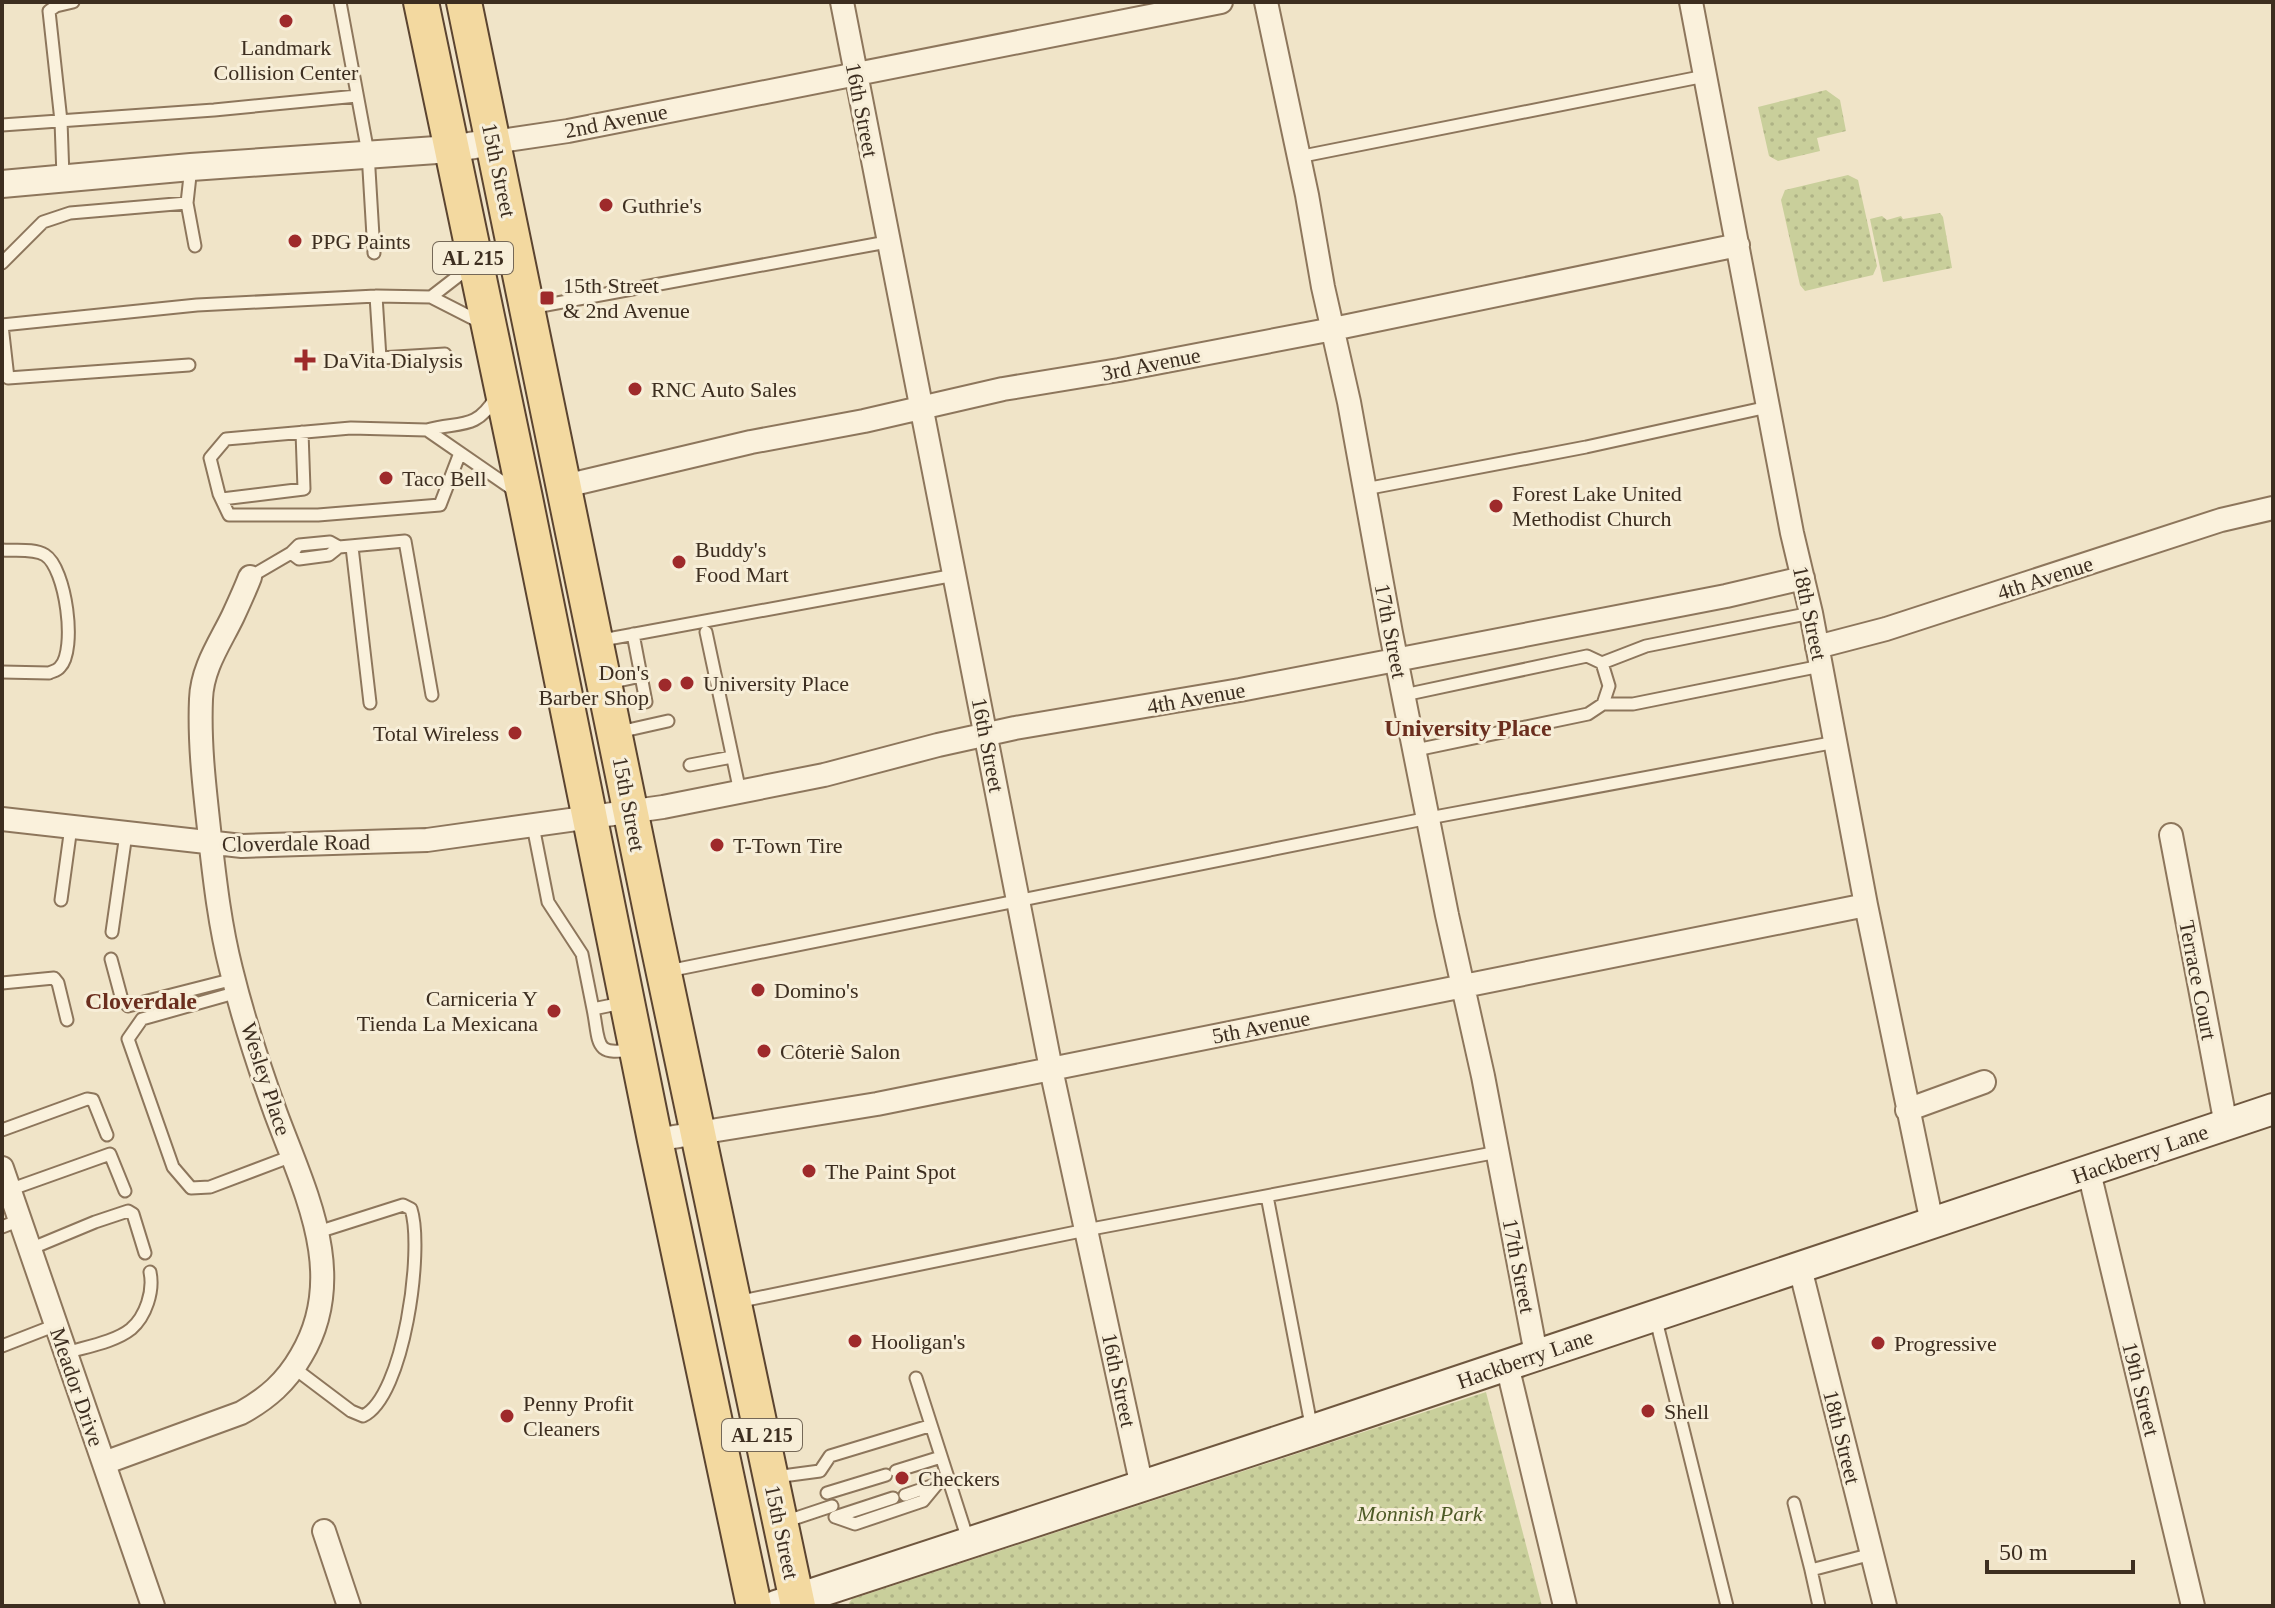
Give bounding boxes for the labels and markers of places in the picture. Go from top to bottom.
marker: Landmark Collision Center [277,12,295,30]
place label: Landmark Collision Center [214,35,359,85]
place label: Guthrie's [622,193,702,218]
marker: Guthrie's [597,196,615,214]
place label: PPG Paints [311,229,411,254]
marker: PPG Paints [286,232,304,250]
place label: 15th Street & 2nd Avenue [563,273,690,323]
marker: 15th Street & 2nd Avenue [538,289,556,307]
place label: DaVita Dialysis [323,348,463,373]
marker: DaVita Dialysis [294,349,316,371]
place label: RNC Auto Sales [651,377,796,402]
marker: RNC Auto Sales [626,380,644,398]
place label: Taco Bell [402,466,487,491]
marker: Taco Bell [377,469,395,487]
place label: Forest Lake United Methodist Church [1512,481,1682,531]
marker: Forest Lake United Methodist Church [1487,497,1505,515]
place label: Buddy's Food Mart [695,537,789,587]
marker: Buddy's Food Mart [670,553,688,571]
place label: Don's Barber Shop [538,660,649,710]
place label: University Place [703,671,849,696]
marker: University Place [678,674,696,692]
marker: Don's Barber Shop [656,676,674,694]
place label: Total Wireless [373,721,499,746]
marker: Total Wireless [506,724,524,742]
place label: T-Town Tire [733,833,843,858]
marker: T-Town Tire [708,836,726,854]
place label: Domino's [774,978,859,1003]
marker: Domino's [749,981,767,999]
place label: Carniceria Y Tienda La Mexicana [357,986,538,1036]
marker: Carniceria Y Tienda La Mexicana [545,1002,563,1020]
place label: Côteriè Salon [780,1039,900,1064]
marker: Côteriè Salon [755,1042,773,1060]
place label: The Paint Spot [825,1159,956,1184]
marker: The Paint Spot [800,1162,818,1180]
place label: Hooligan's [871,1329,965,1354]
place label: Progressive [1894,1331,1997,1356]
marker: Hooligan's [846,1332,864,1350]
marker: Progressive [1869,1334,1887,1352]
place label: Penny Profit Cleaners [523,1391,634,1441]
place label: Shell [1664,1399,1709,1424]
marker: Shell [1639,1402,1657,1420]
marker: Penny Profit Cleaners [498,1407,516,1425]
place label: Checkers [918,1466,1000,1491]
marker: Checkers [893,1469,911,1487]

